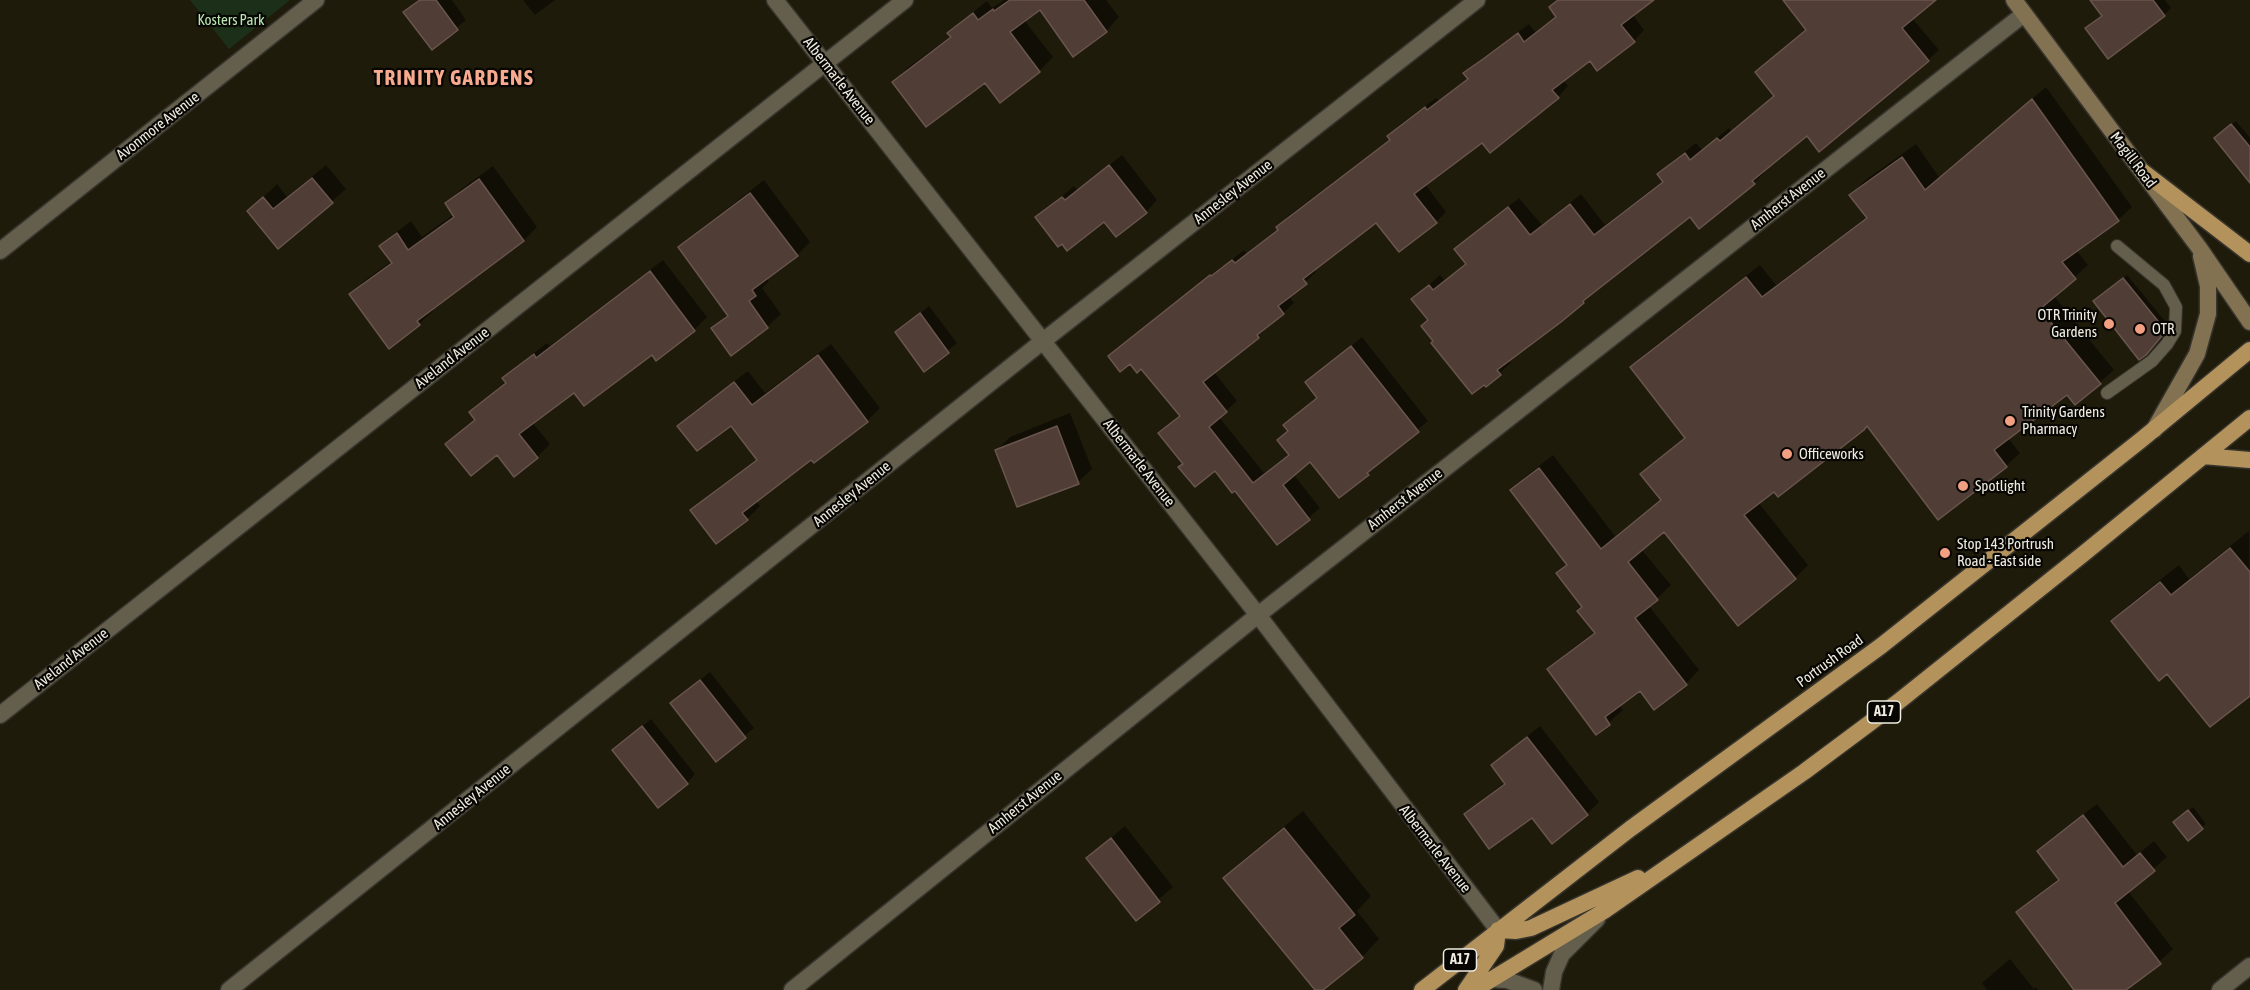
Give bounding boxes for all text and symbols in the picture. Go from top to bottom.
park label: Kosters Park [197,11,265,29]
street label: Albermarle Avenue [799,34,879,128]
district label: TRINITY GARDENS [374,65,534,91]
street label: Avonmore Avenue [113,88,203,164]
street label: Magill Road [2106,128,2160,192]
street label: Annesley Avenue [1190,156,1276,228]
street label: Amherst Avenue [1747,164,1829,234]
place label: OTR Trinity Gardens [2038,306,2097,341]
marker: OTR Trinity Gardens [2102,317,2116,331]
place label: OTR [2152,320,2175,338]
marker: OTR [2133,322,2147,336]
street label: Aveland Avenue [411,323,493,393]
place label: Trinity Gardens Pharmacy [2022,403,2105,438]
marker: Trinity Gardens Pharmacy [2003,414,2017,428]
street label: Albermarle Avenue [1099,416,1179,510]
place label: Officeworks [1799,445,1864,463]
marker: Officeworks [1780,447,1794,461]
street label: Annesley Avenue [810,457,894,531]
street label: Amherst Avenue [1364,464,1446,534]
place label: Spotlight [1975,477,2025,495]
marker: Spotlight [1956,479,1970,493]
place label: Stop 143 Portrush Road - East side [1957,535,2054,570]
marker: Stop 143 Portrush Road - East side [1938,546,1952,560]
street label: Aveland Avenue [30,624,112,694]
street label: Portrush Road [1793,631,1867,691]
road number: A17 [1868,701,1900,723]
street label: Annesley Avenue [430,760,514,834]
street label: Amherst Avenue [984,767,1066,837]
street label: Albermarle Avenue [1395,802,1475,896]
road number: A17 [1444,949,1476,971]

